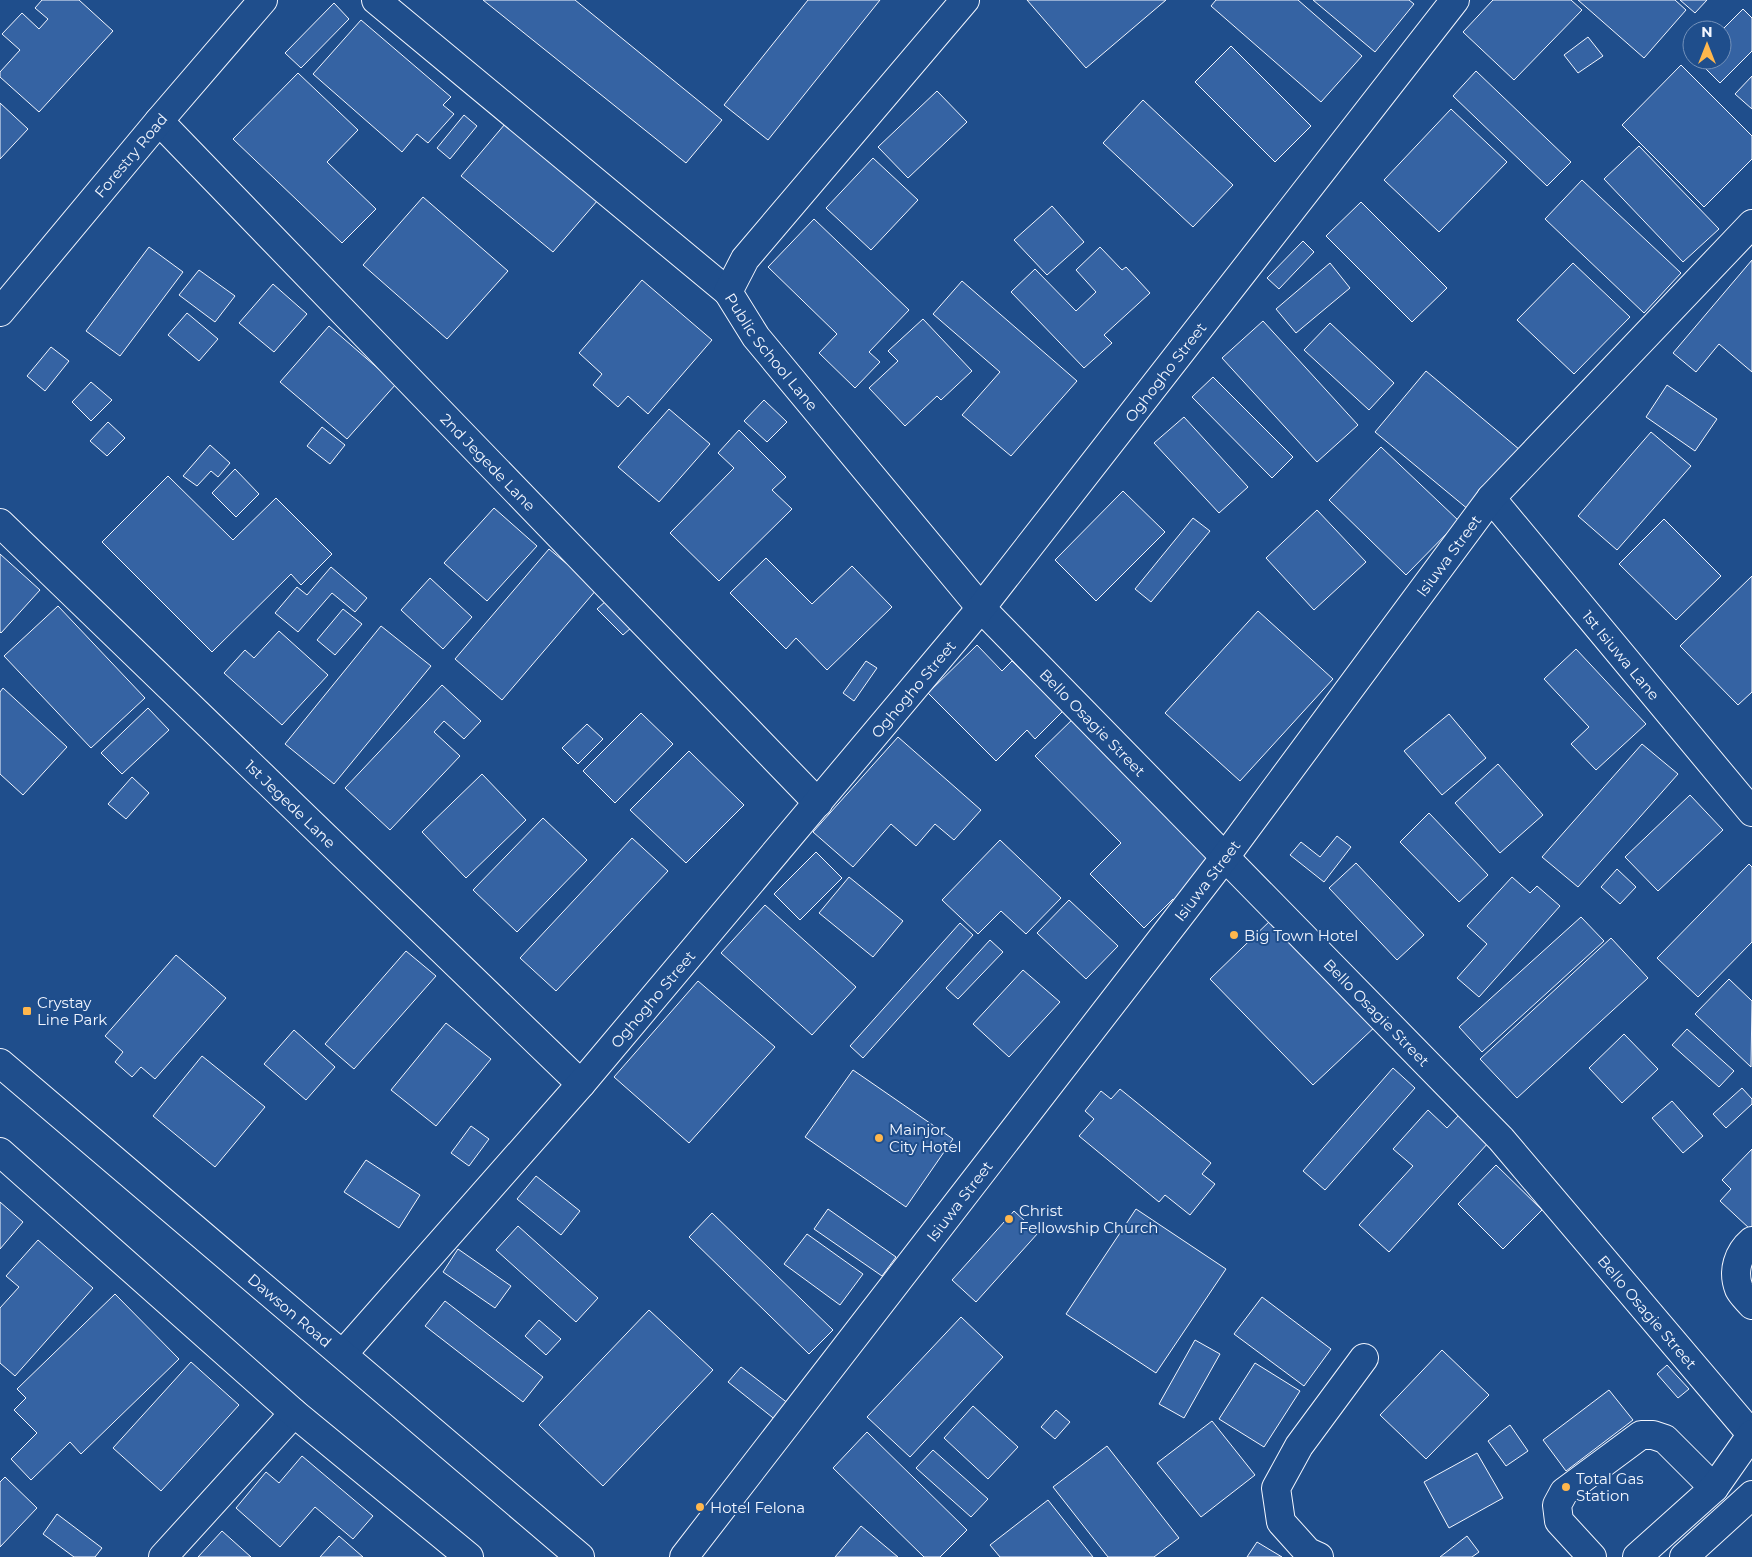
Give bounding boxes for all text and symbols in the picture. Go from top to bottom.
north arrow [1682,20,1732,70]
text: N [1701,23,1713,41]
street label: Forestry Road [90,109,171,201]
street label: Public School Lane [721,289,822,414]
street label: Oghogho Street [1120,318,1210,426]
street label: 2nd Jegede Lane [437,409,540,515]
street label: Isiuwa Street [1412,511,1485,600]
street label: 1st Isiuwa Lane [1578,606,1664,704]
street label: Oghogho Street [867,636,959,742]
street label: Bello Osagie Street [1036,664,1150,780]
street label: 1st Jegede Lane [241,756,340,852]
street label: Isiuwa Street [1170,836,1244,925]
place label: Big Town Hotel [1244,926,1358,945]
marker: Big Town Hotel [1228,929,1240,941]
street label: Oghogho Street [606,946,699,1052]
street label: Bello Osagie Street [1320,954,1434,1070]
place label: Crystay Line Park [37,993,107,1029]
marker: Crystay Line Park [21,1005,33,1017]
place label: Mainjor City Hotel [889,1120,962,1156]
marker: Mainjor City Hotel [873,1132,885,1144]
street label: Isiuwa Street [922,1157,996,1245]
place label: Christ Fellowship Church [1019,1201,1158,1237]
marker: Christ Fellowship Church [1003,1213,1015,1225]
street label: Bello Osagie Street [1594,1251,1701,1373]
street label: Dawson Road [244,1269,336,1351]
place label: Total Gas Station [1576,1469,1644,1505]
marker: Total Gas Station [1560,1481,1572,1493]
place label: Hotel Felona [710,1498,805,1517]
marker: Hotel Felona [694,1501,706,1513]

